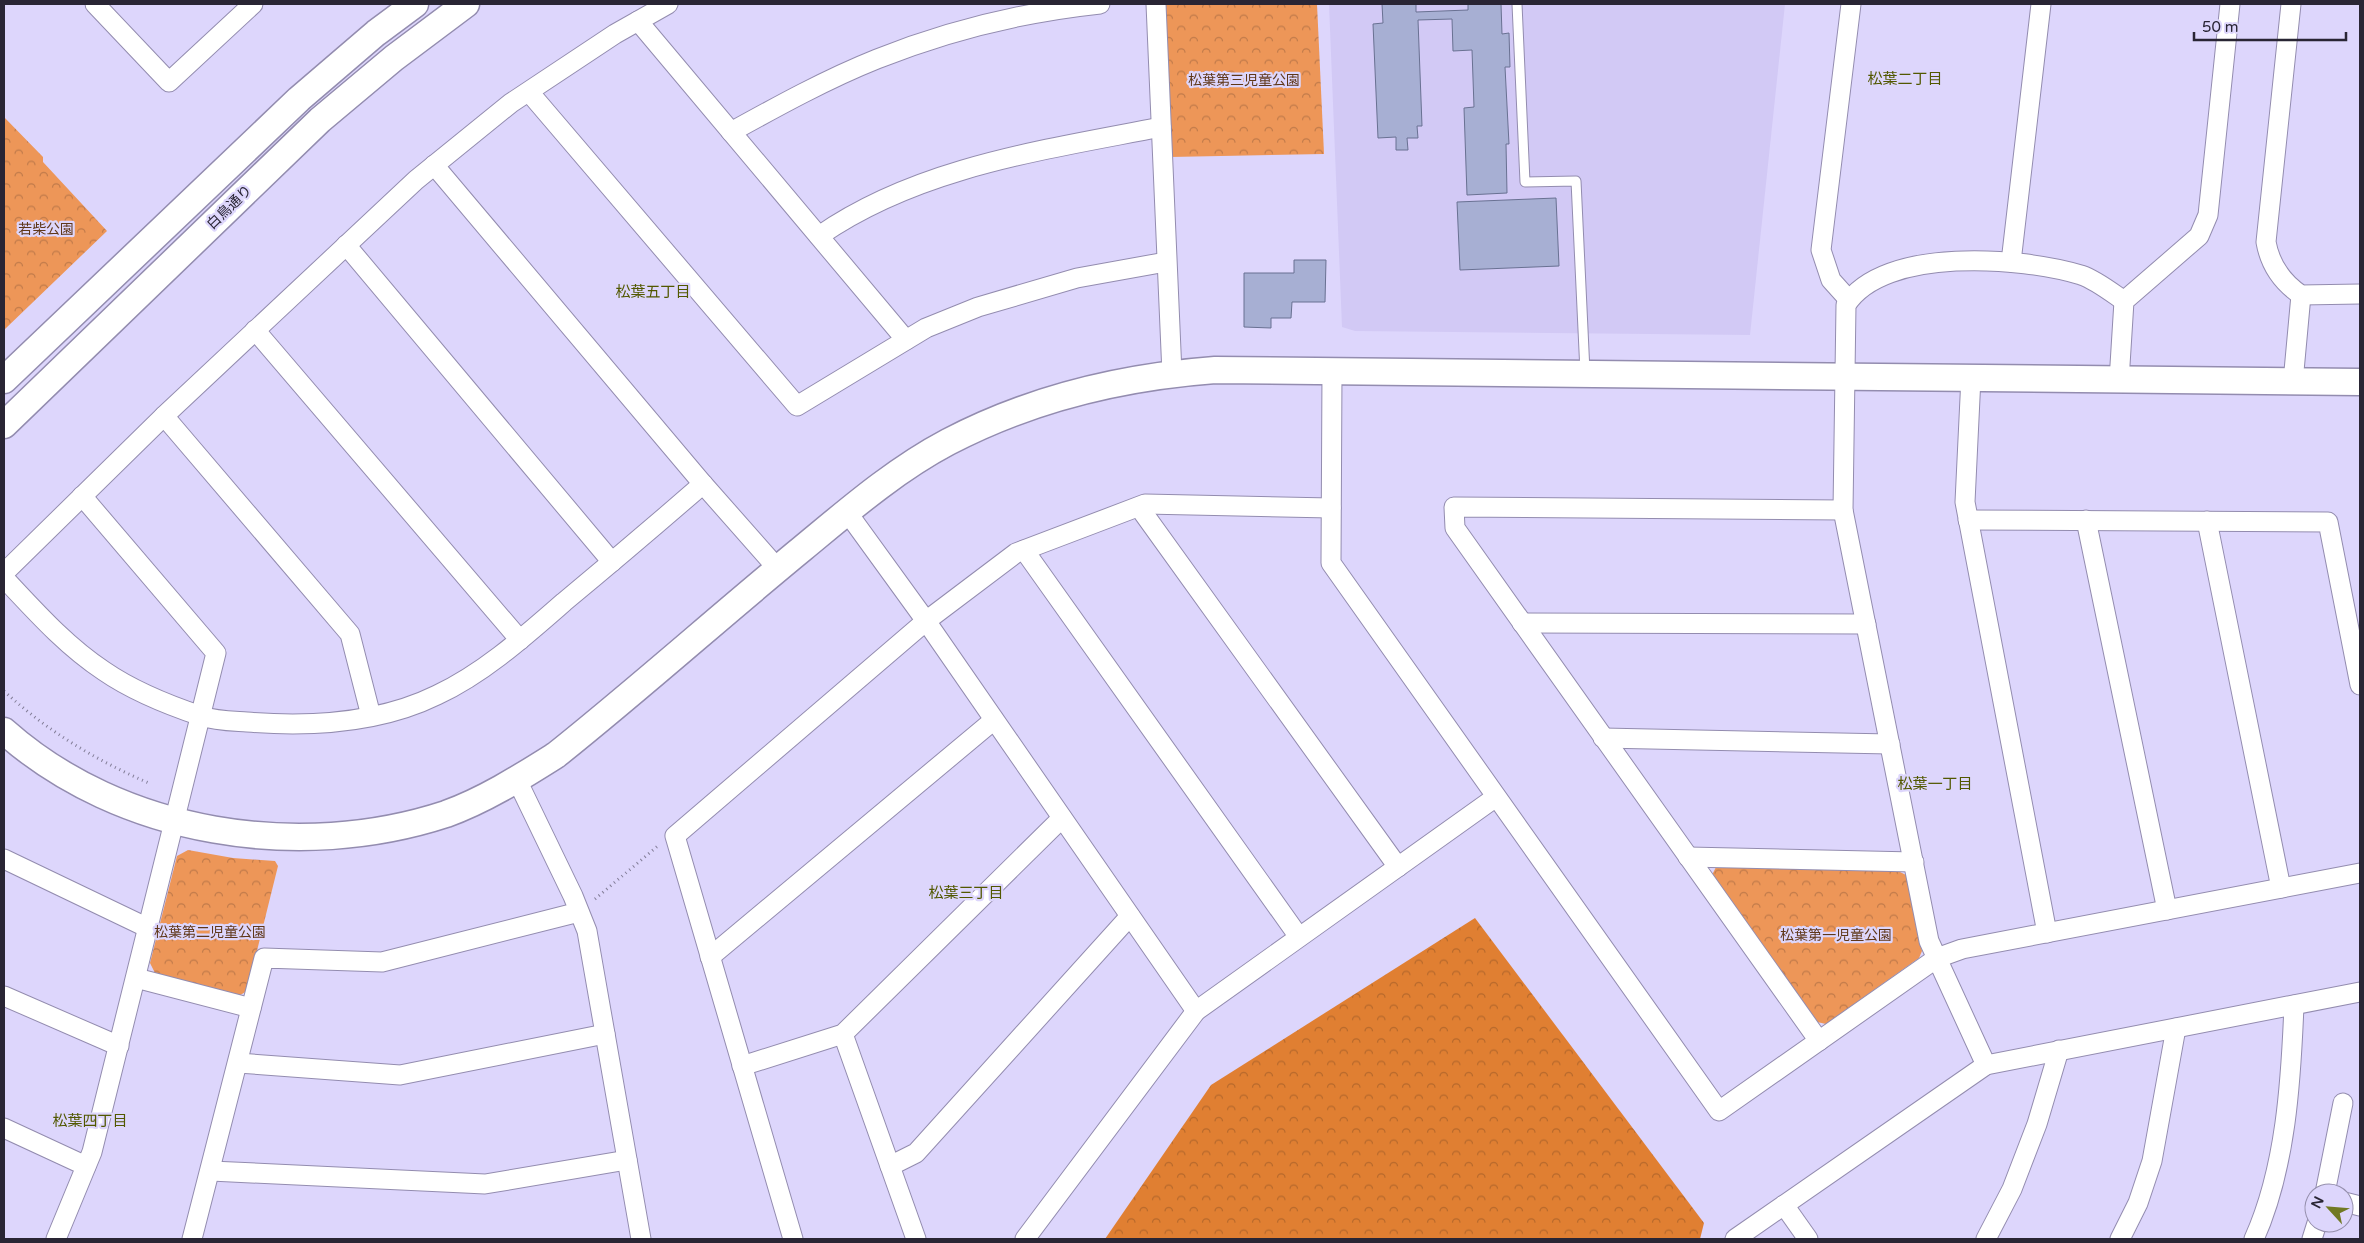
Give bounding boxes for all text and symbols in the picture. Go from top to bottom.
scale bar [2194,10,2346,42]
text: 50 m [2202,18,2239,36]
district label: 松葉二丁目 [1867,70,1943,88]
park label: 松葉第三児童公園 [1188,72,1300,89]
street label: 白鳥通り [203,182,255,233]
park label: 若柴公園 [18,221,74,238]
district label: 松葉五丁目 [615,283,691,301]
district label: 松葉一丁目 [1897,775,1973,793]
district label: 松葉三丁目 [928,884,1004,902]
park label: 松葉第二児童公園 [154,924,266,941]
park label: 松葉第一児童公園 [1780,927,1892,944]
district label: 松葉四丁目 [52,1112,128,1130]
north arrow [2304,1183,2354,1233]
text: N [2308,1194,2328,1211]

